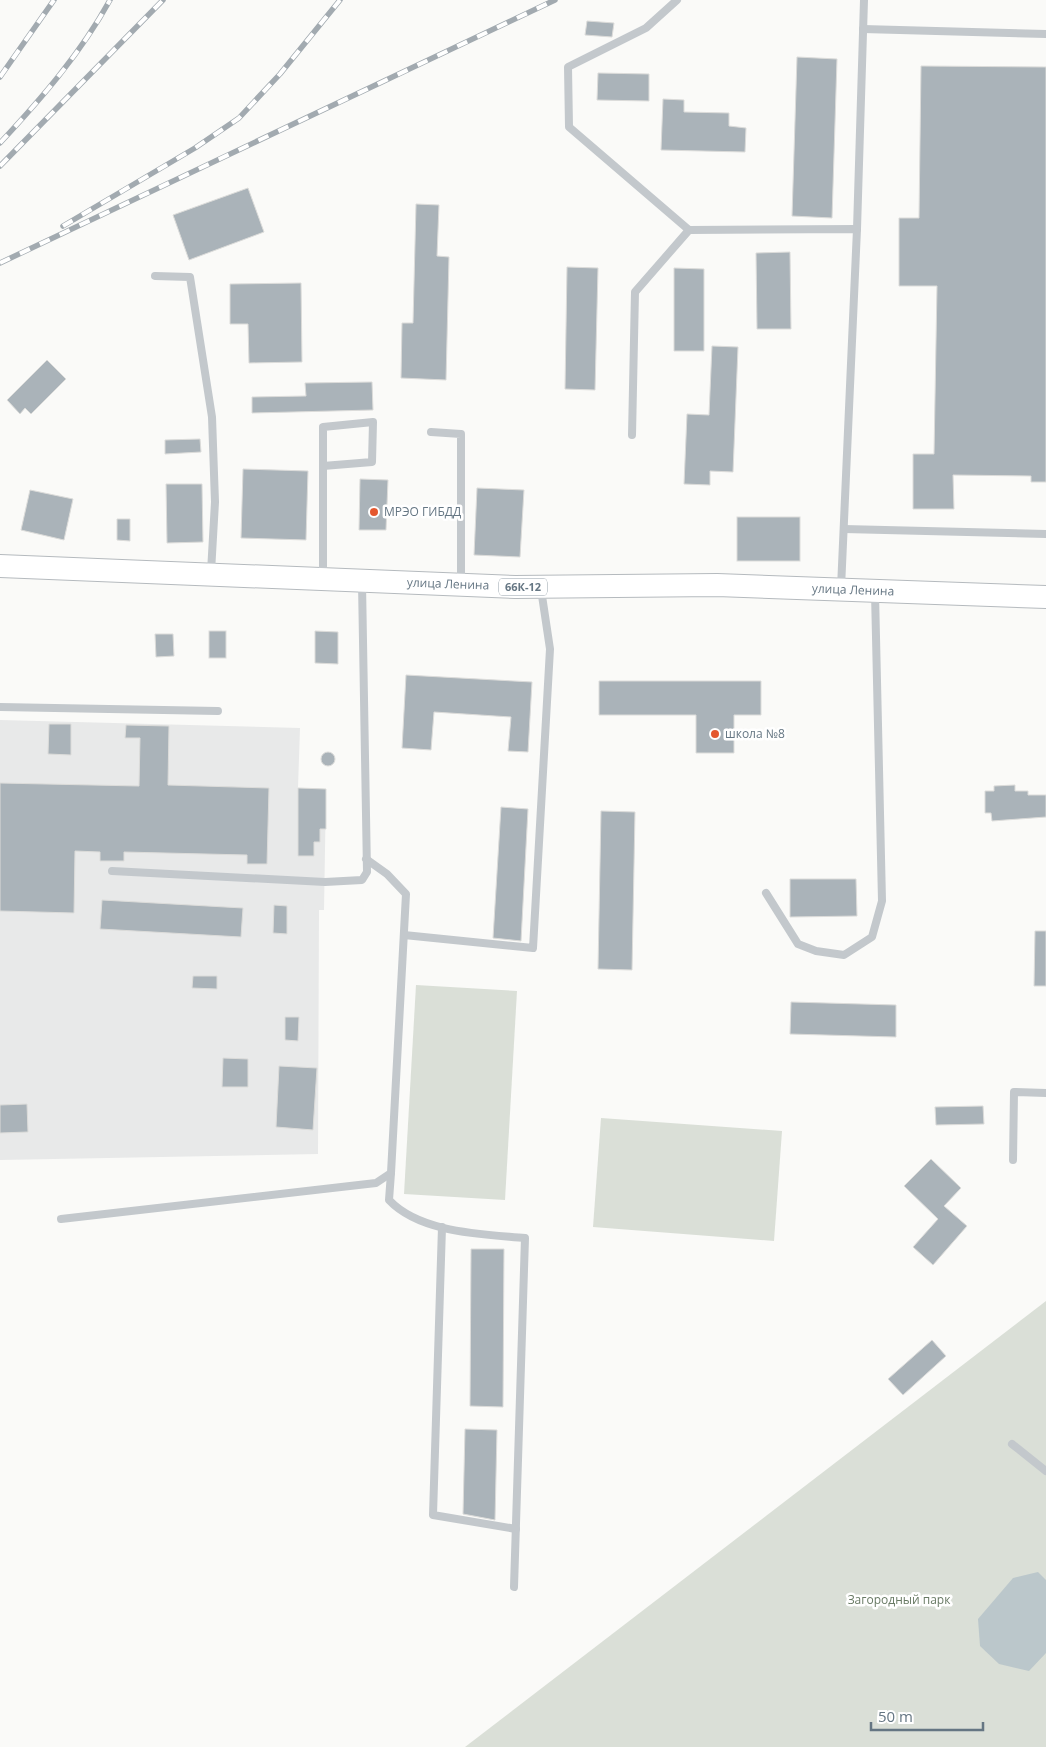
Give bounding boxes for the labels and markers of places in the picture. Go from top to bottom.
place label: МРЭО ГИБДД [384,503,461,520]
marker: МРЭО ГИБДД [368,506,380,518]
place label: школа №8 [725,725,785,742]
marker: школа №8 [709,728,721,740]

